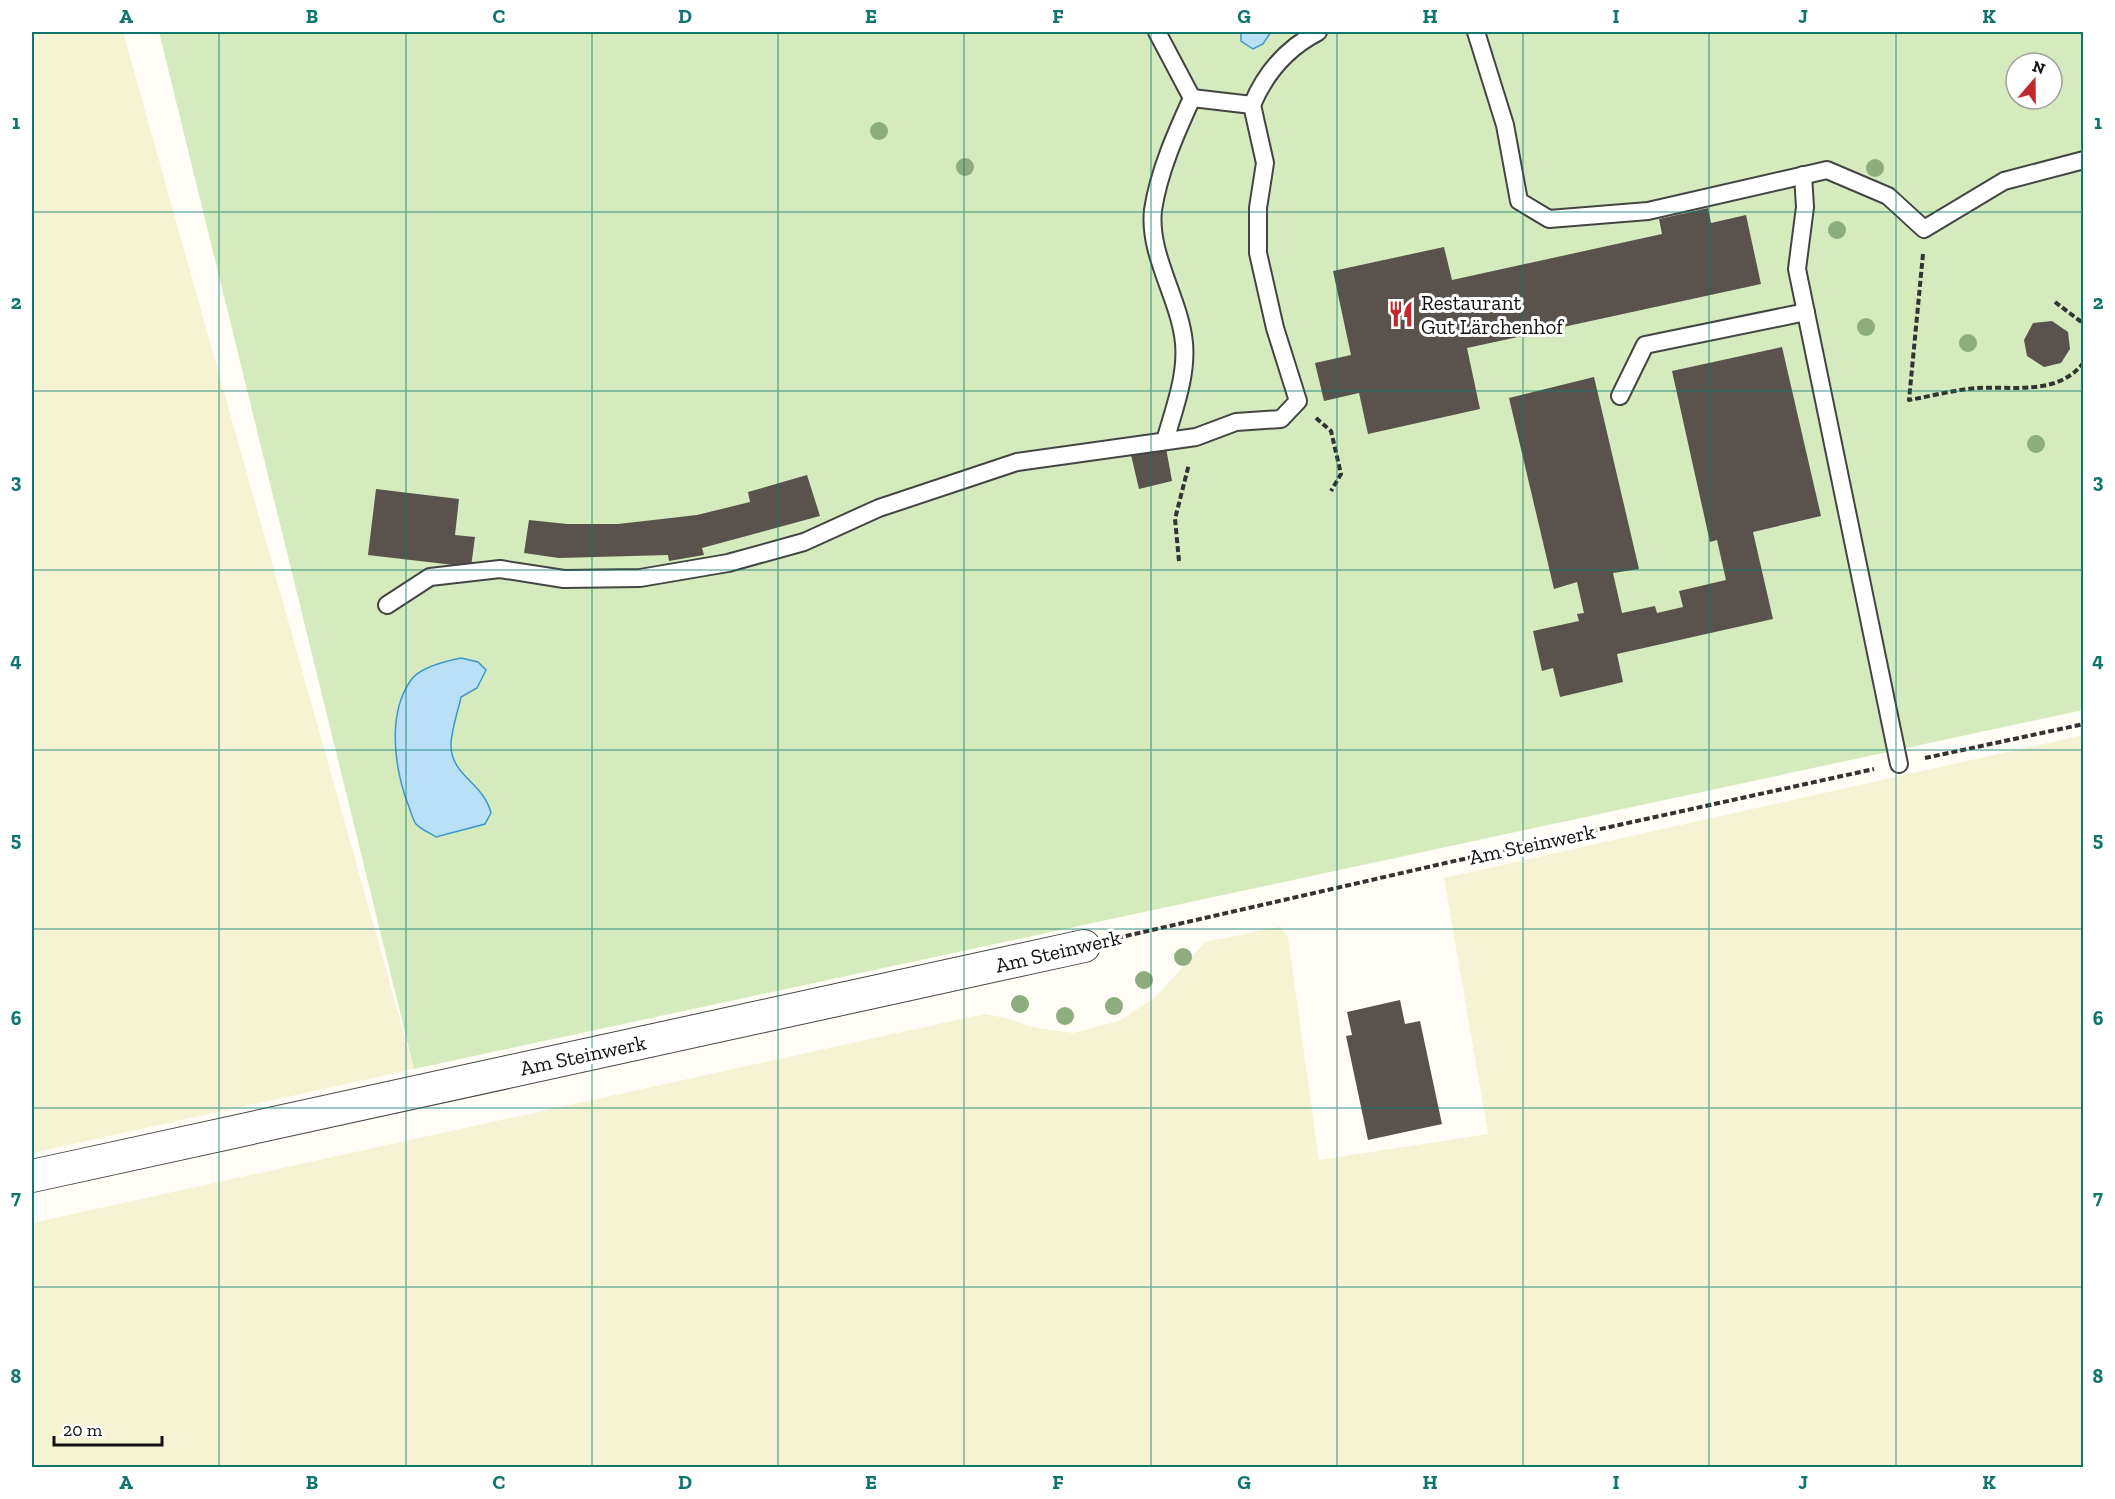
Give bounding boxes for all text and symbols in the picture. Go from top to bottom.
text: A [119,4,133,28]
text: B [306,4,318,28]
text: C [493,4,506,28]
text: D [678,4,692,28]
text: E [865,4,877,28]
text: F [1052,4,1064,28]
text: G [1237,4,1251,28]
text: H [1422,4,1438,28]
text: I [1612,4,1620,28]
text: J [1798,4,1808,28]
text: K [1982,4,1996,28]
north arrow [2004,51,2064,111]
text: N [2030,56,2048,78]
text: 1 [12,110,20,134]
text: 1 [2094,110,2102,134]
text: 2 [11,290,22,314]
place label: Restaurant Gut Lärchenhof [1421,290,1564,339]
text: 2 [2093,290,2104,314]
restaurant icon: Restaurant Gut Lärchenhof [1386,299,1416,329]
text: 3 [11,469,22,493]
text: 3 [2093,469,2104,493]
text: 4 [10,648,22,672]
text: 4 [2092,648,2104,672]
street label: Am Steinwerk [1467,818,1597,870]
text: 5 [11,827,21,851]
text: 5 [2093,827,2103,851]
street label: Am Steinwerk [993,924,1123,978]
text: 6 [11,1006,22,1030]
text: 6 [2093,1006,2104,1030]
street label: Am Steinwerk [518,1029,648,1081]
text: 7 [11,1185,21,1209]
text: 7 [2093,1185,2103,1209]
text: 8 [11,1364,22,1388]
text: 8 [2093,1364,2104,1388]
scale bar [54,1409,162,1447]
text: 20 m [63,1419,103,1441]
text: A [119,1470,133,1494]
text: B [306,1470,318,1494]
text: C [493,1470,506,1494]
text: D [678,1470,692,1494]
text: E [865,1470,877,1494]
text: F [1052,1470,1064,1494]
text: G [1237,1470,1251,1494]
text: H [1422,1470,1438,1494]
text: I [1612,1470,1620,1494]
text: J [1798,1470,1808,1494]
text: K [1982,1470,1996,1494]

